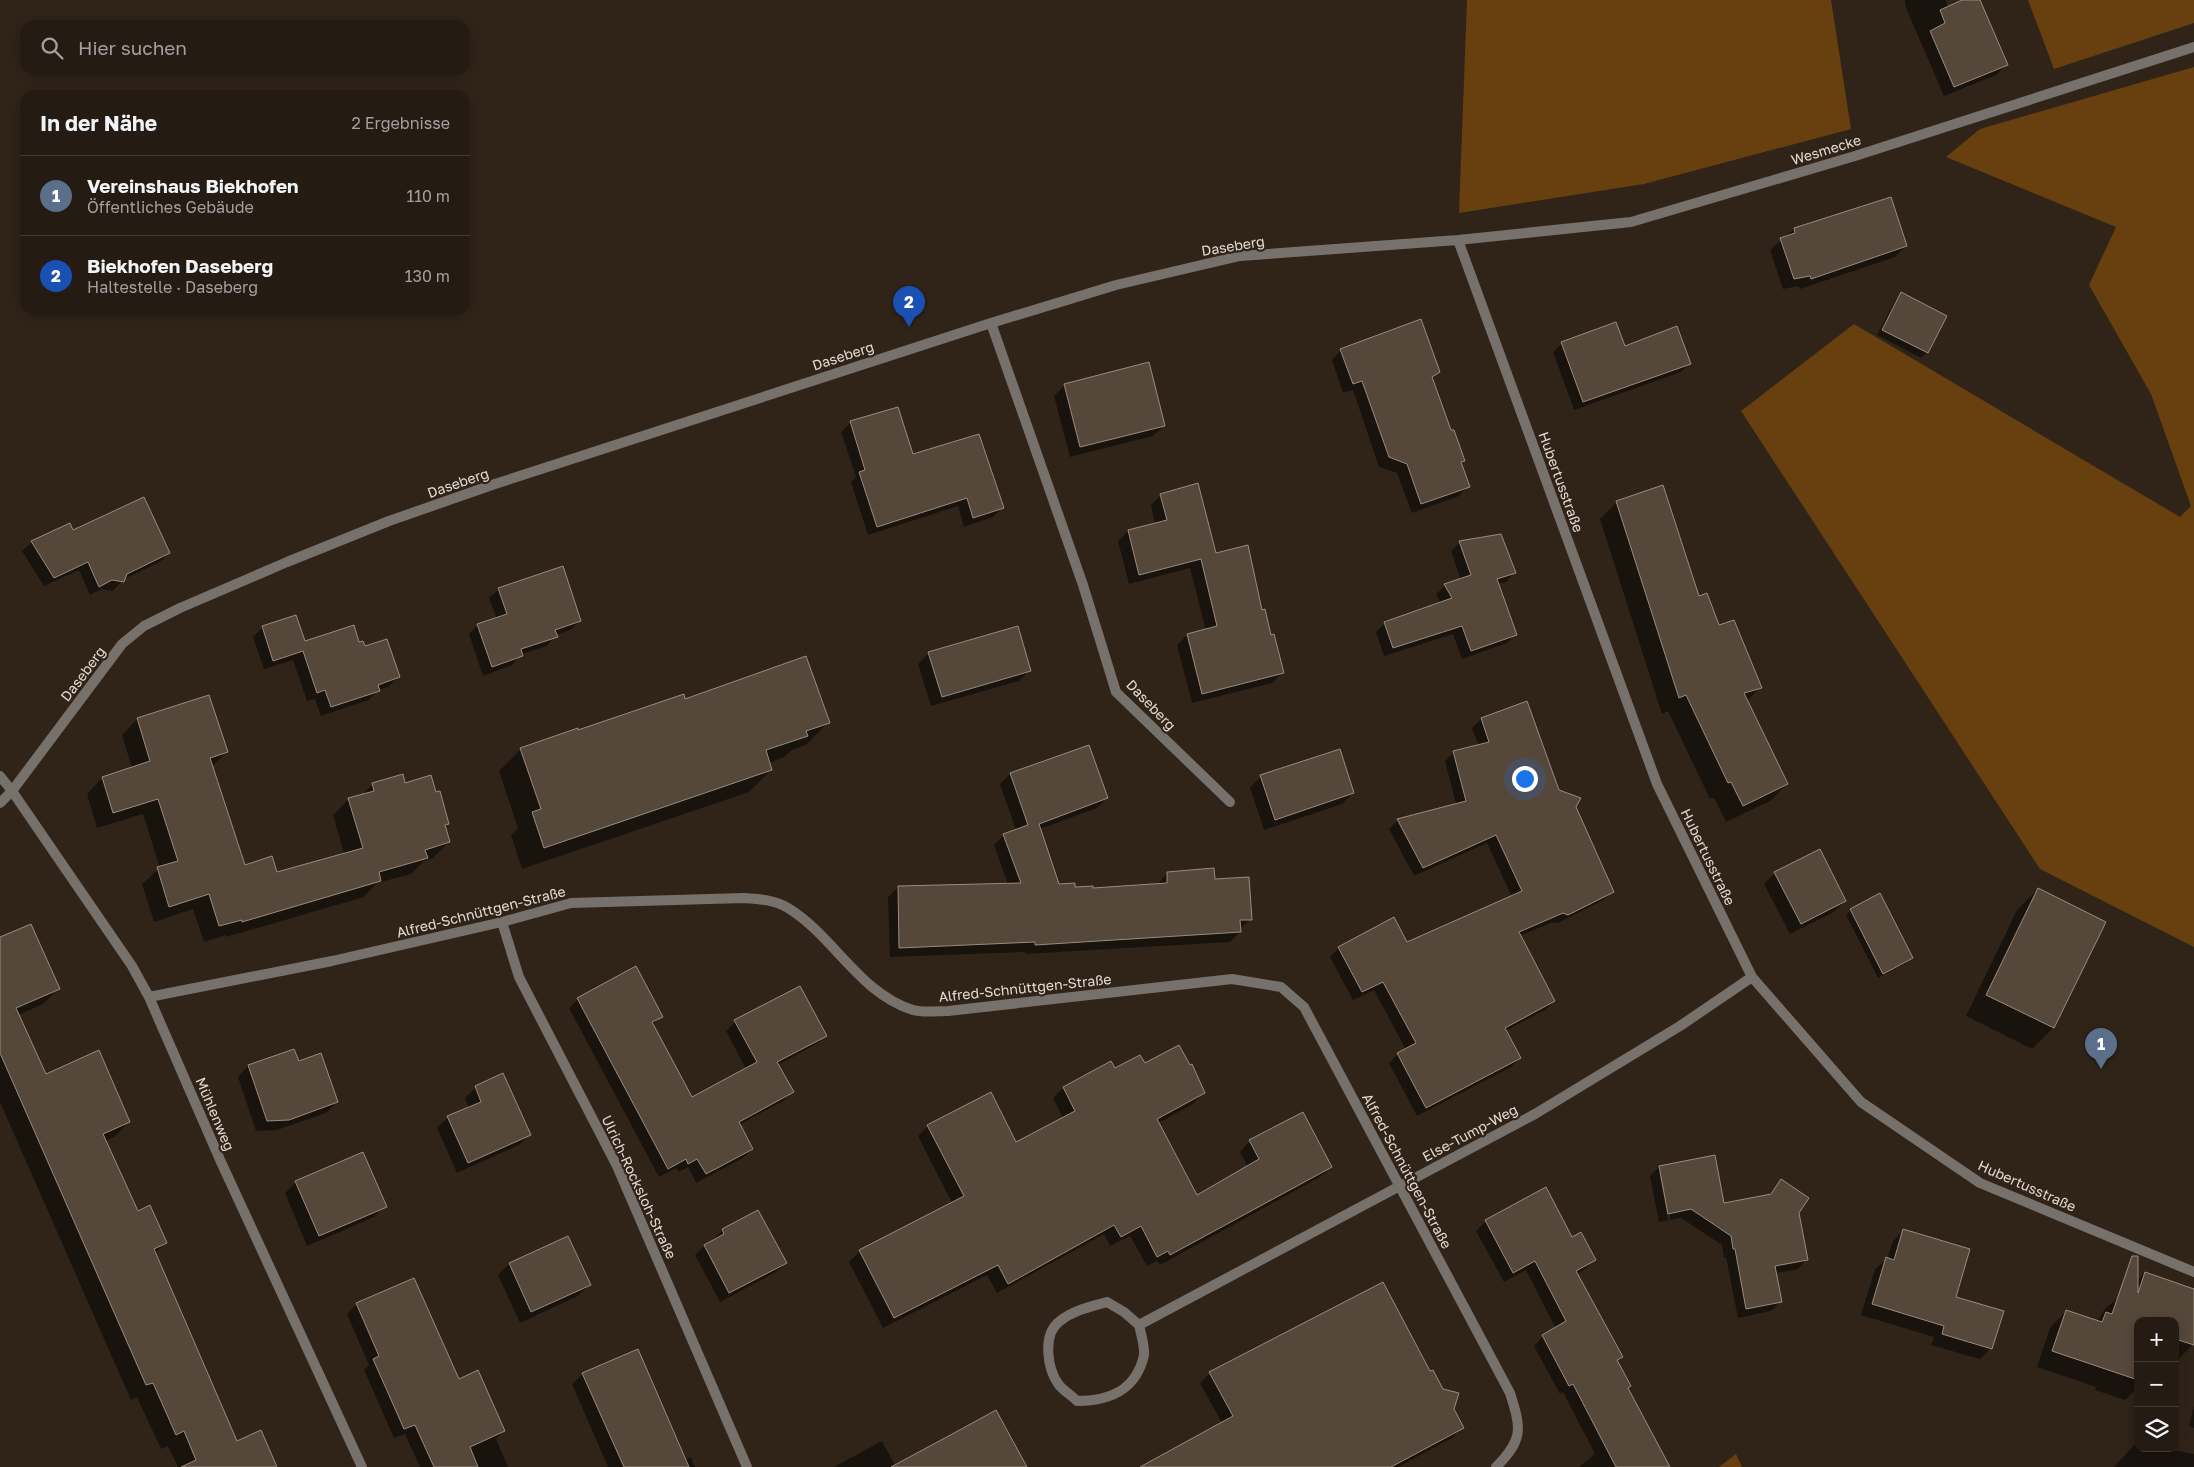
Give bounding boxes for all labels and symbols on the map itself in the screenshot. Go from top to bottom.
street label: Wesmecke [1789,131,1863,168]
street label: Daseberg [1200,232,1266,259]
pin: 2 [893,286,925,327]
street label: Daseberg [810,338,876,373]
street label: Hubertusstraße [1535,429,1588,534]
street label: Daseberg [425,464,491,501]
street label: Daseberg [57,643,109,704]
street label: Daseberg [1123,676,1180,734]
your location [1512,766,1538,792]
street label: Hubertusstraße [1678,806,1739,908]
street label: Alfred-Schnüttgen-Straße [395,882,567,941]
street label: Alfred-Schnüttgen-Straße [938,970,1112,1005]
pin: 1 [2085,1028,2117,1069]
street label: Mühlenweg [192,1075,239,1153]
street label: Alfred-Schnüttgen-Straße [1359,1090,1456,1251]
street label: Else-Tump-Weg [1419,1100,1520,1165]
street label: Ulrich-Rocksloh-Straße [599,1112,680,1261]
street label: Hubertusstraße [1976,1156,2079,1215]

